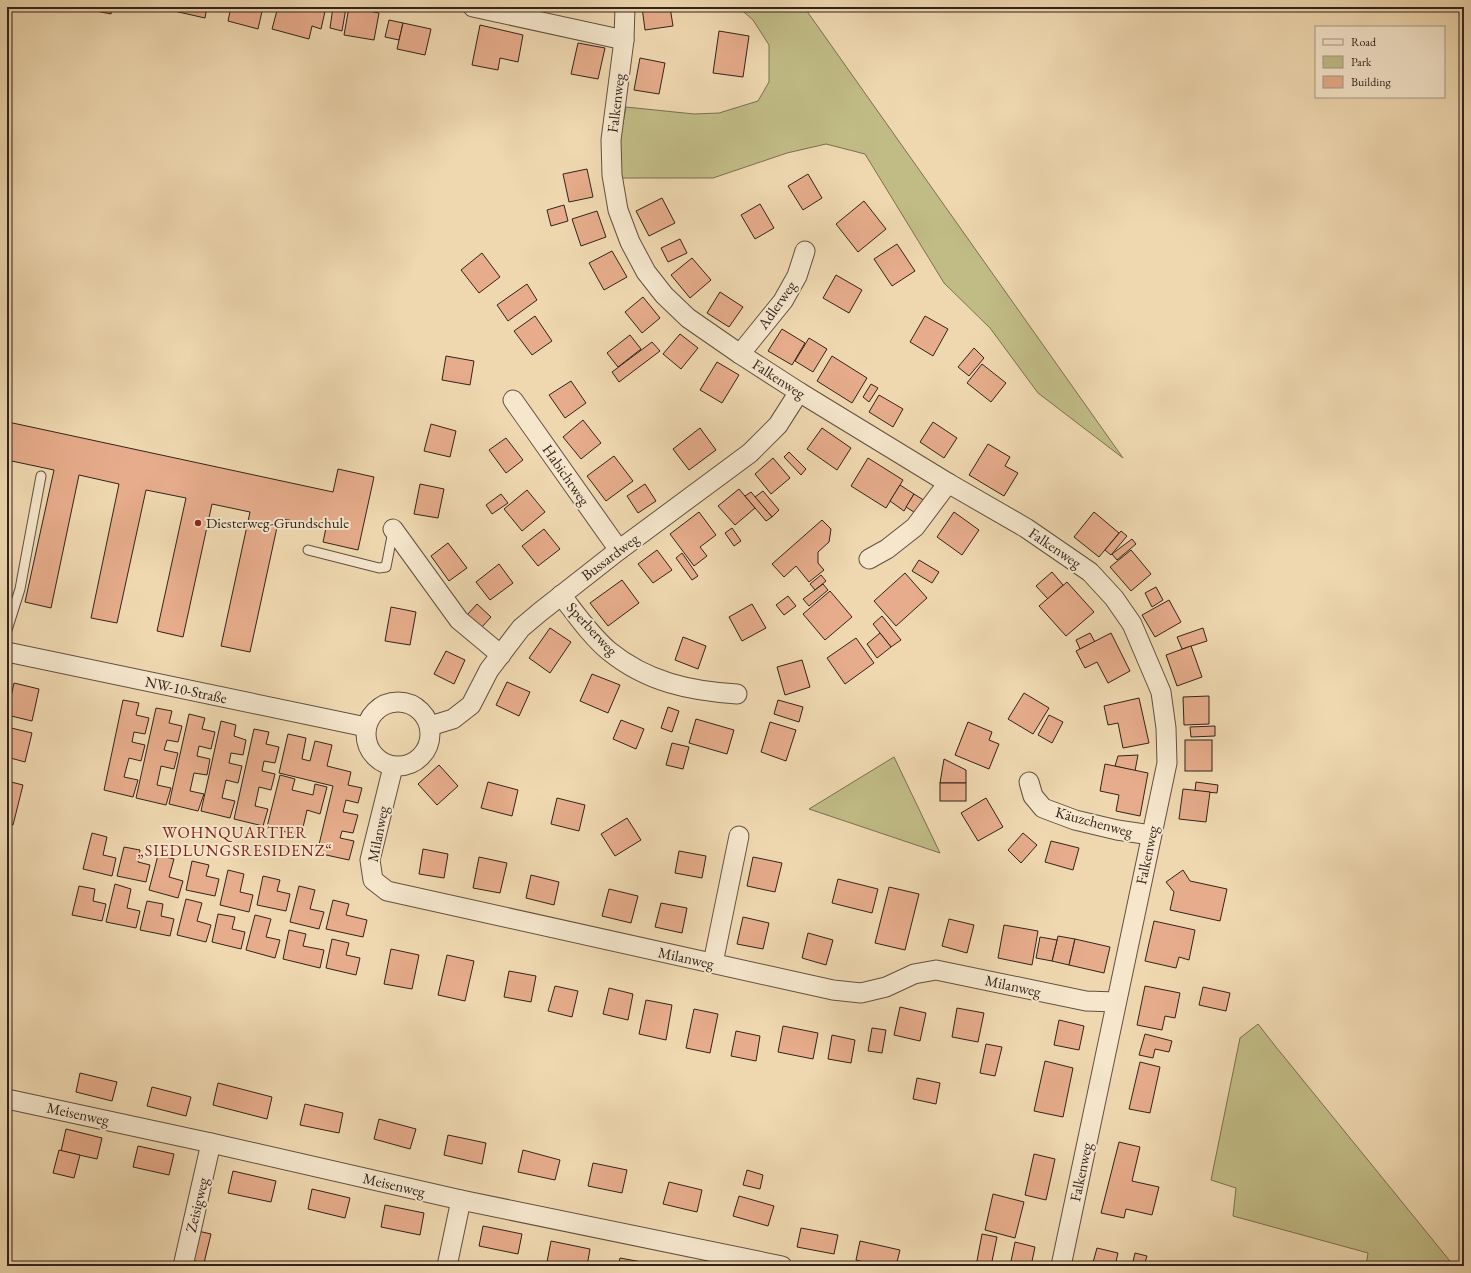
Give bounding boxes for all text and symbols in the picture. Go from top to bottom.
legend [1315,26,1445,98]
text: Road [1351,34,1377,50]
text: Park [1351,54,1372,70]
street label: Falkenweg [602,72,629,134]
text: Building [1351,74,1392,90]
street label: Adlerweg [753,276,800,333]
street label: Falkenweg [749,354,810,403]
street label: Habichtweg [538,440,595,509]
place label: Diesterweg-Grundschule [206,513,349,532]
marker: Diesterweg-Grundschule [193,518,203,528]
street label: Falkenweg [1025,523,1086,572]
street label: Bussardweg [577,528,643,584]
street label: Sperberweg [563,598,622,660]
street label: NW-10-Straße [143,672,229,707]
street label: Käuzchenweg [1053,802,1135,841]
street label: Milanweg [363,804,392,864]
district label: WOHNQUARTIER „SIEDLUNGSRESIDENZ“ [137,822,333,861]
street label: Falkenweg [1131,823,1162,886]
street label: Milanweg [656,942,716,973]
street label: Milanweg [983,970,1043,1001]
street label: Meisenweg [45,1098,111,1129]
street label: Falkenweg [1065,1140,1096,1203]
street label: Meisenweg [361,1168,428,1201]
street label: Zeisigweg [181,1175,212,1234]

